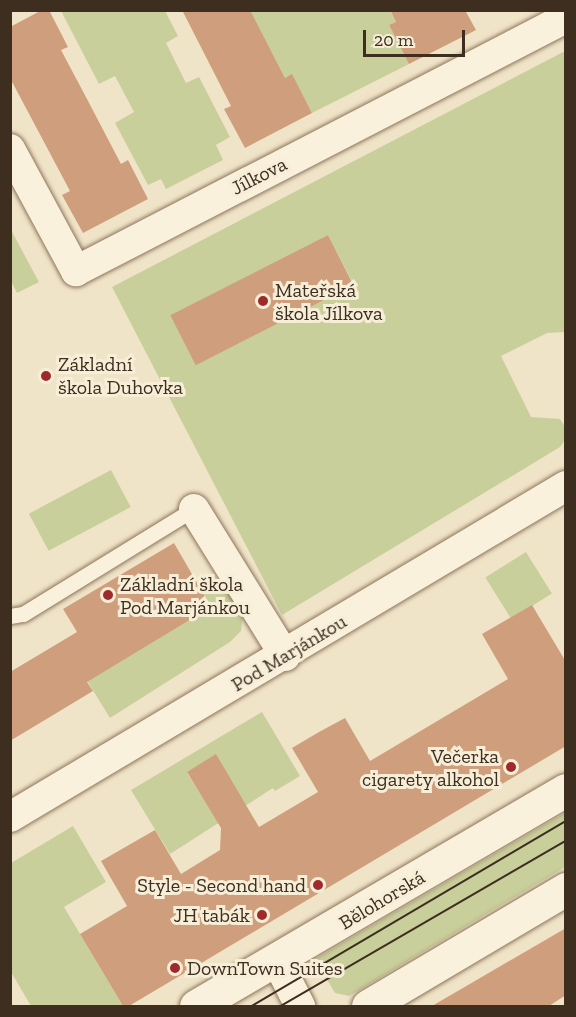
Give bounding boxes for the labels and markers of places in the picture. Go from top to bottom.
place label: Mateřská škola Jílkova [275,278,383,325]
marker: Mateřská škola Jílkova [256,294,270,308]
place label: Základní škola Duhovka [58,352,183,399]
marker: Základní škola Duhovka [39,369,53,383]
place label: Základní škola Pod Marjánkou [120,572,250,619]
marker: Základní škola Pod Marjánkou [101,588,115,602]
place label: Večerka cigarety alkohol [361,744,499,791]
marker: Večerka cigarety alkohol [504,760,518,774]
place label: Style - Second hand [137,873,306,897]
marker: Style - Second hand [311,878,325,892]
place label: JH tabák [173,903,250,927]
marker: JH tabák [255,908,269,922]
place label: DownTown Suites [187,956,342,980]
marker: DownTown Suites [168,961,182,975]

